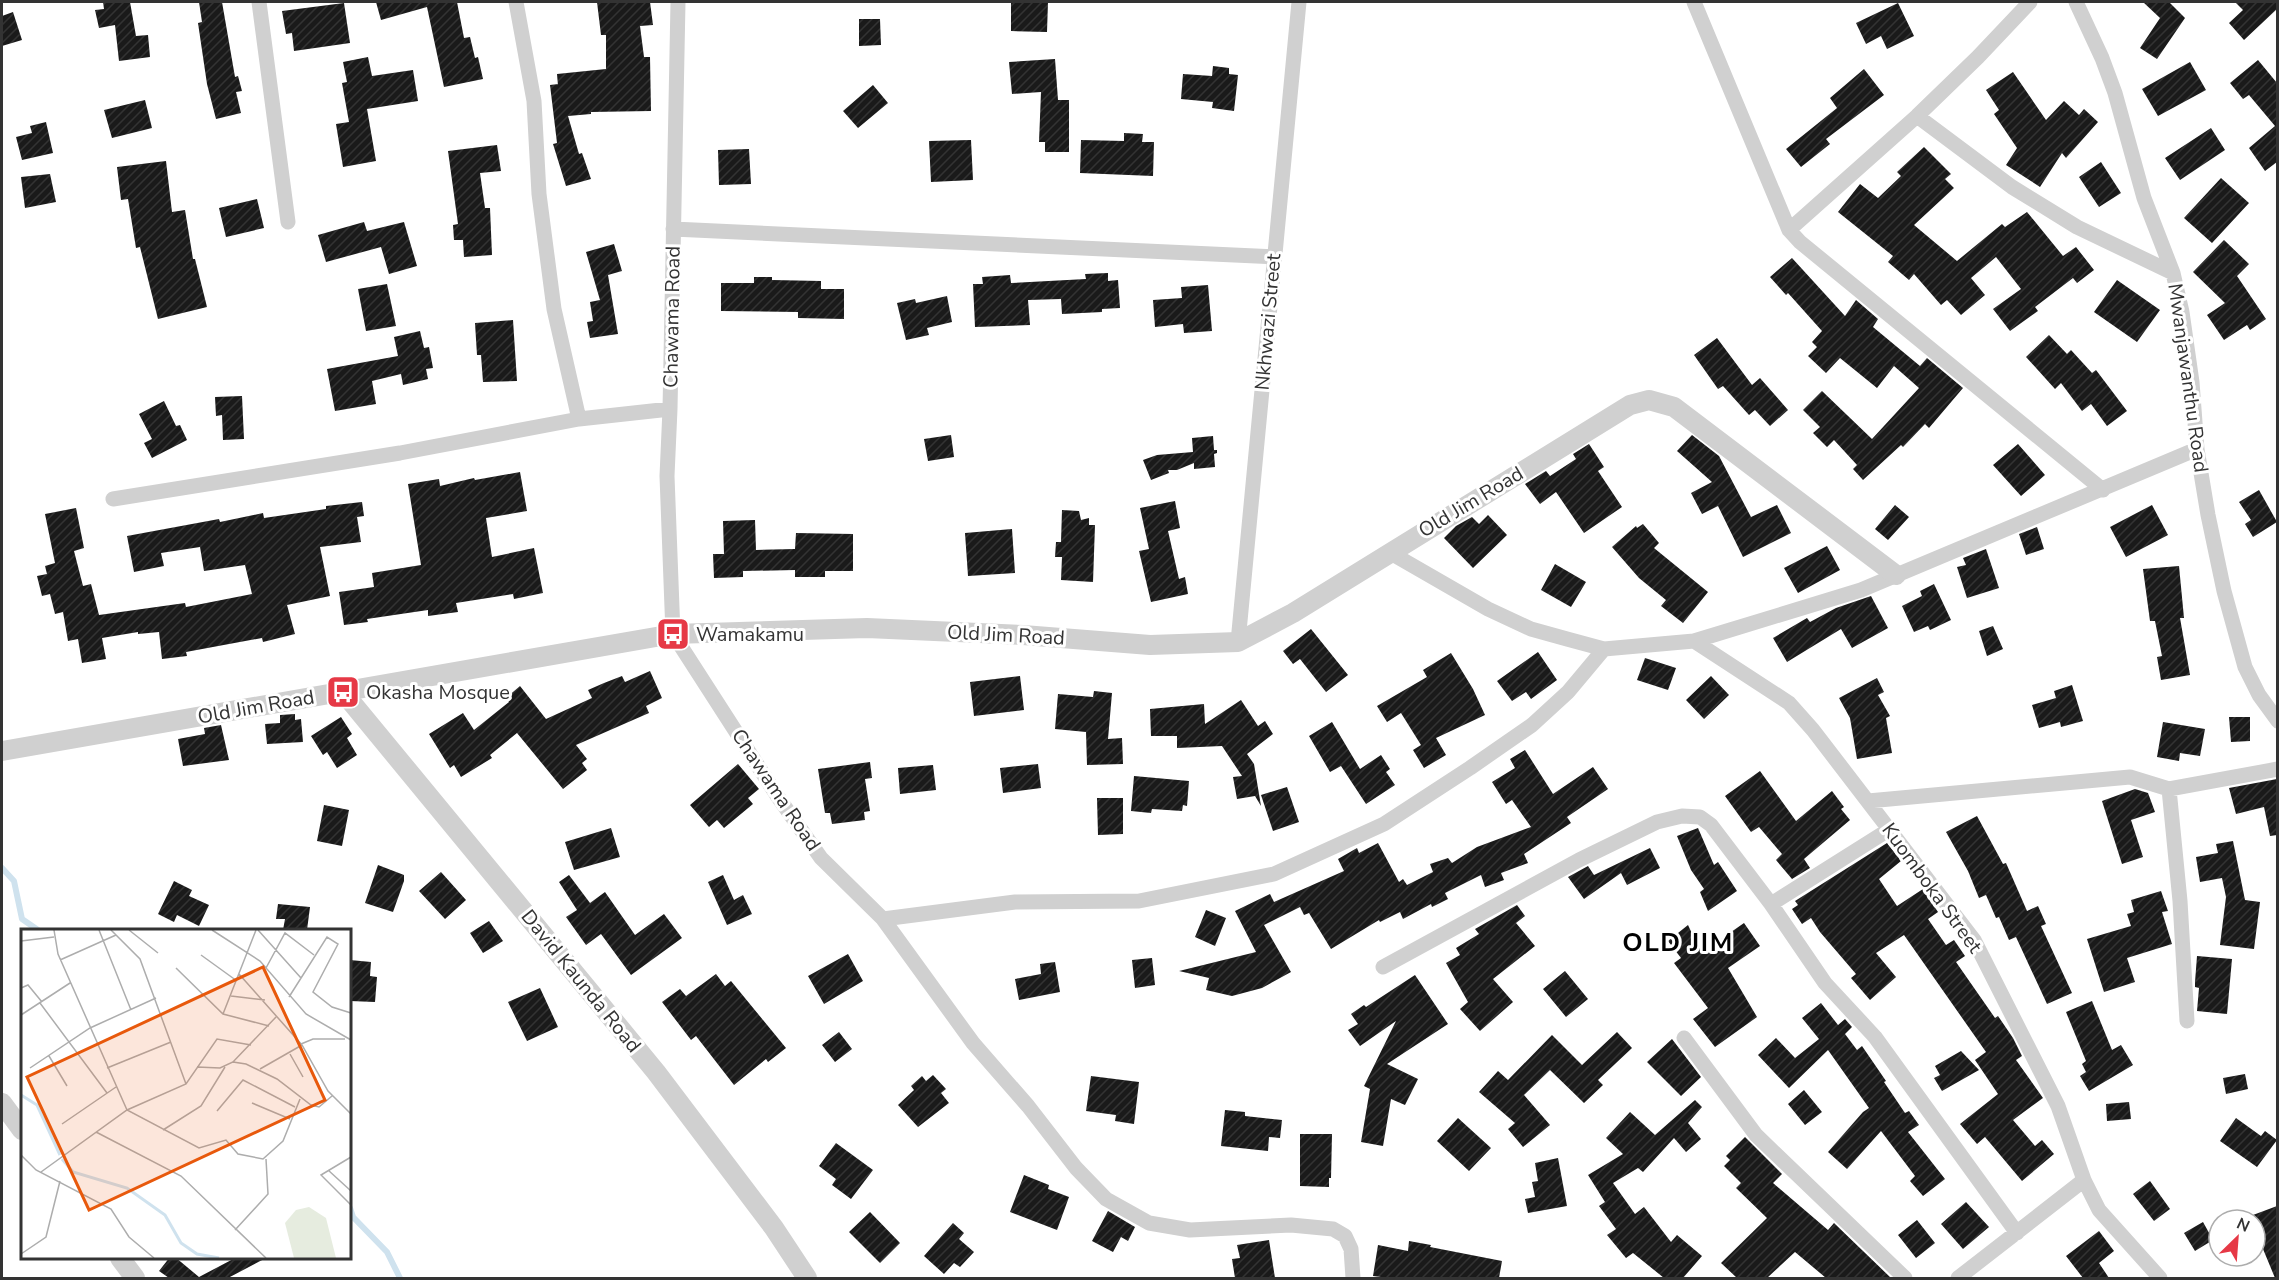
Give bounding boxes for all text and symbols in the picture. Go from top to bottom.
street label: Chawama Road [657,246,687,388]
street label: Nkhwazi Street [1249,252,1288,391]
street label: Mwanjawanthu Road [2161,282,2215,474]
street label: Old Jim Road [1414,460,1528,544]
bus stop icon: Wamakamu [655,616,691,652]
street label: Old Jim Road [946,618,1066,652]
place label: Wamakamu [696,621,804,648]
bus stop icon: Okasha Mosque [325,674,361,710]
place label: Okasha Mosque [366,679,510,706]
street label: Old Jim Road [196,683,316,731]
street label: Chawama Road [725,724,827,856]
street label: Kuomboka Street [1876,817,1989,959]
street label: David Kaunda Road [515,904,647,1058]
district label: OLD JIM [1622,925,1734,960]
inset map [21,929,351,1259]
north arrow [2207,1208,2267,1268]
text: N [2233,1213,2253,1238]

